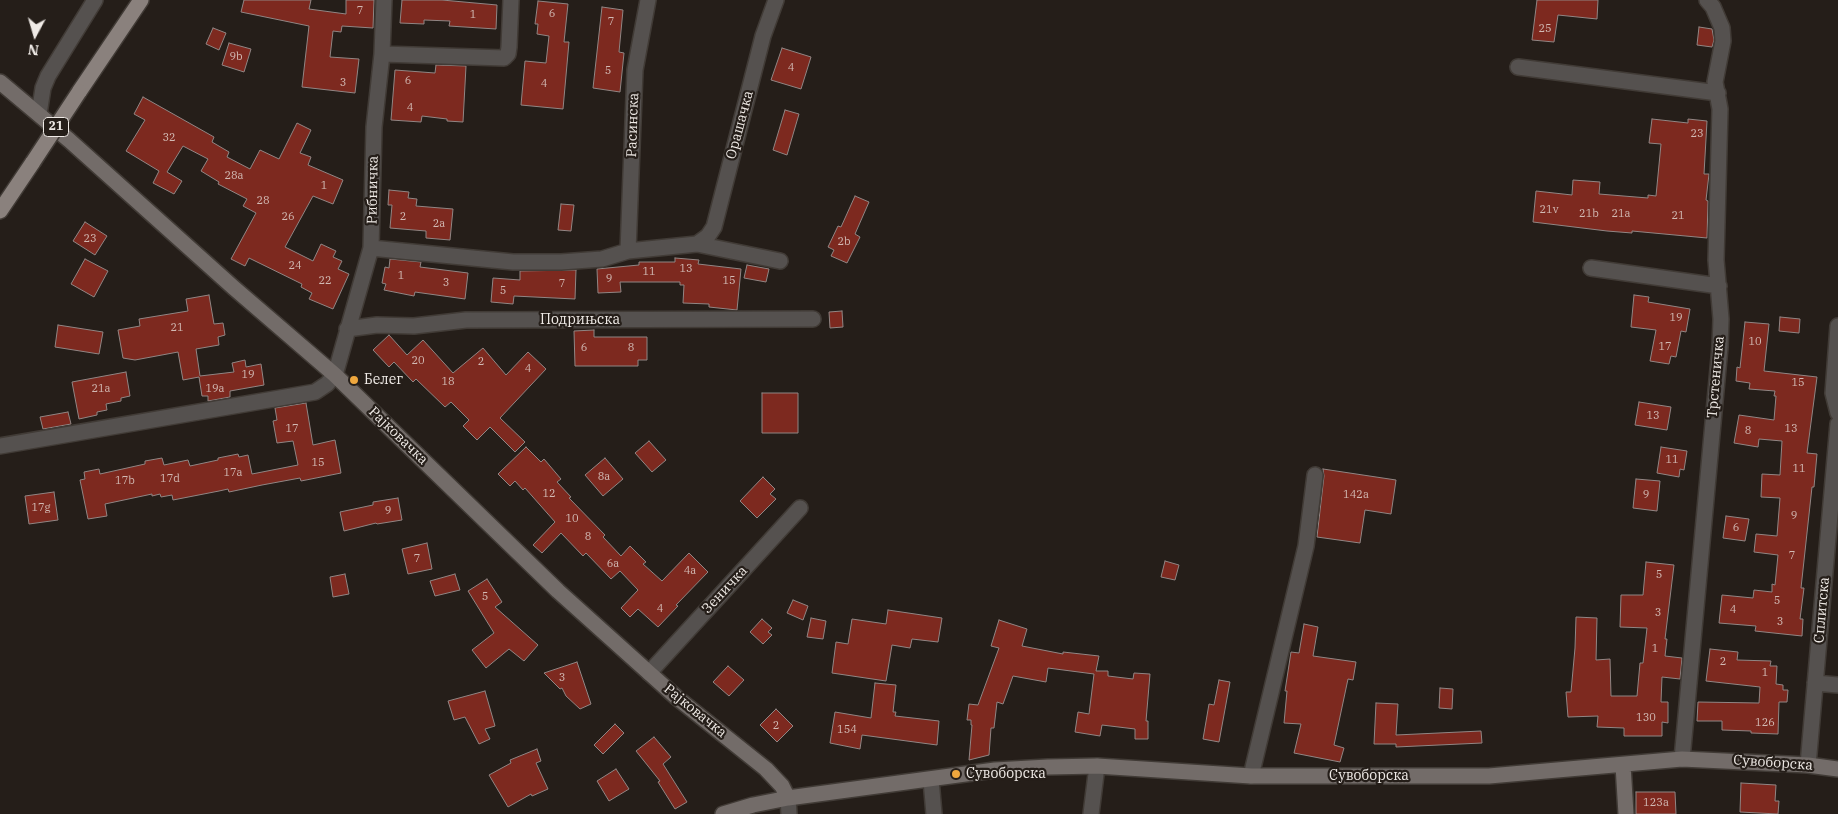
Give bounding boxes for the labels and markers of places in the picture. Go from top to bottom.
place label: Белег [364,372,403,388]
marker: Белег [348,374,360,386]
place label: Сувоборска [966,766,1046,782]
marker: Сувоборска [950,768,962,780]

